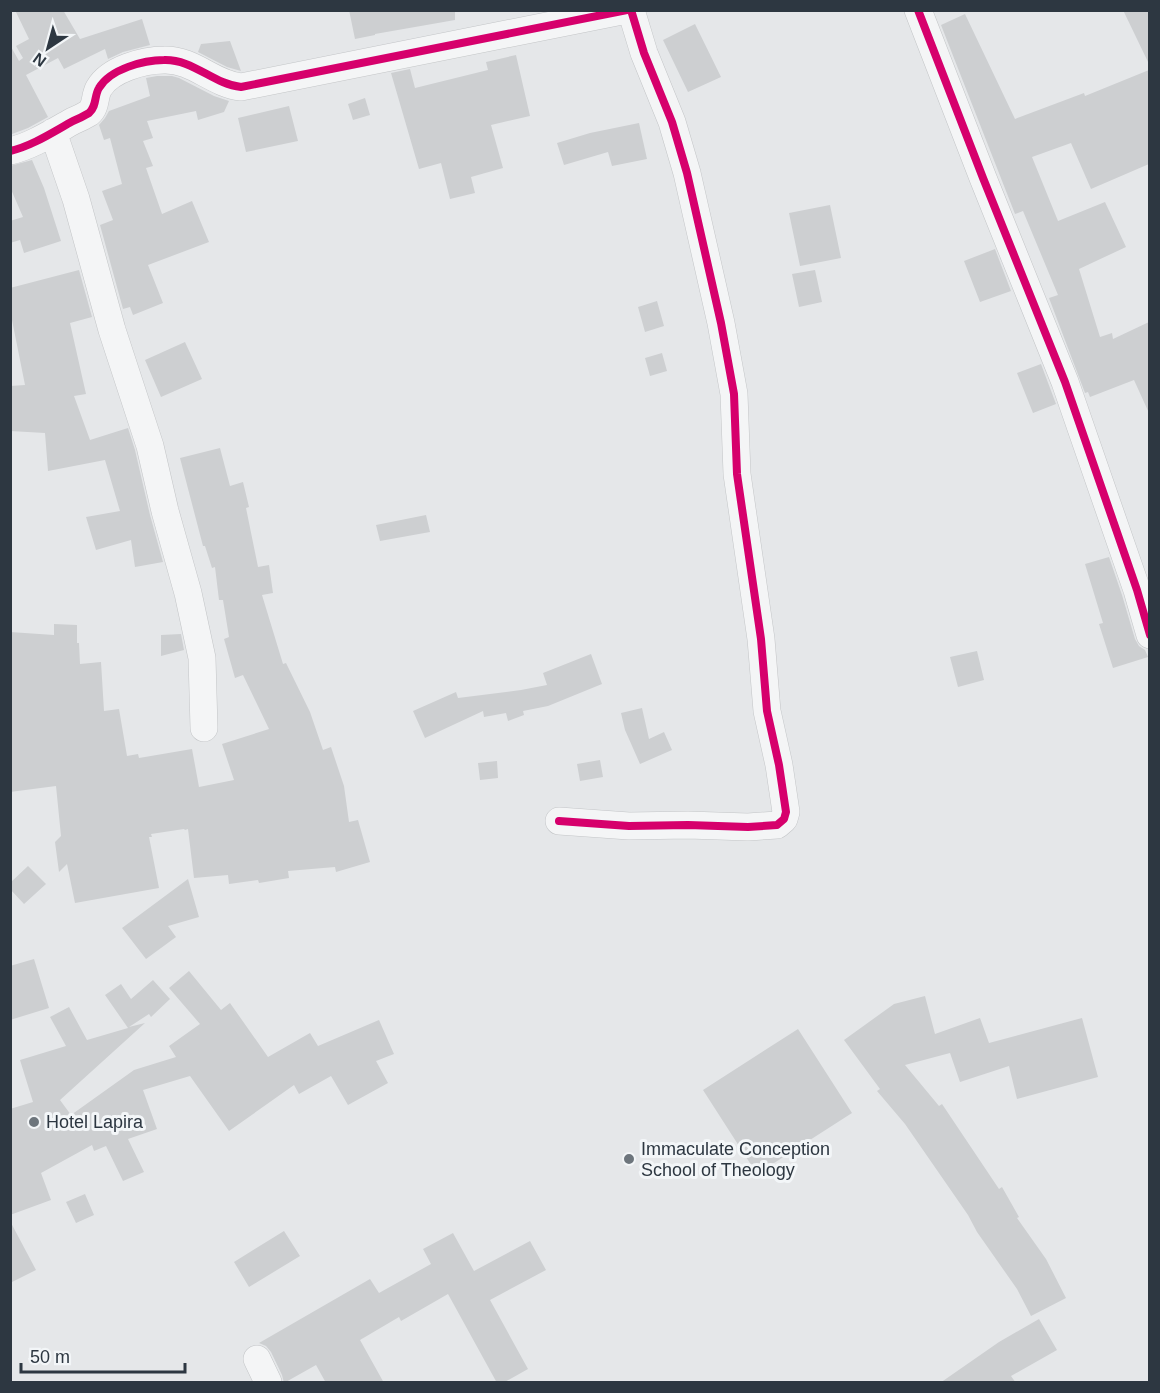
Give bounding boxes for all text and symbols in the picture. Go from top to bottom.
north arrow [18,18,78,78]
text: N [30,49,49,70]
place label: Hotel Lapira [46,1112,144,1132]
marker: Hotel Lapira [27,1115,41,1129]
place label: Immaculate Conception School of Theology [641,1139,830,1180]
marker: Immaculate Conception School of Theology [622,1152,636,1166]
scale bar [21,1336,184,1374]
text: 50 m [30,1347,70,1367]

